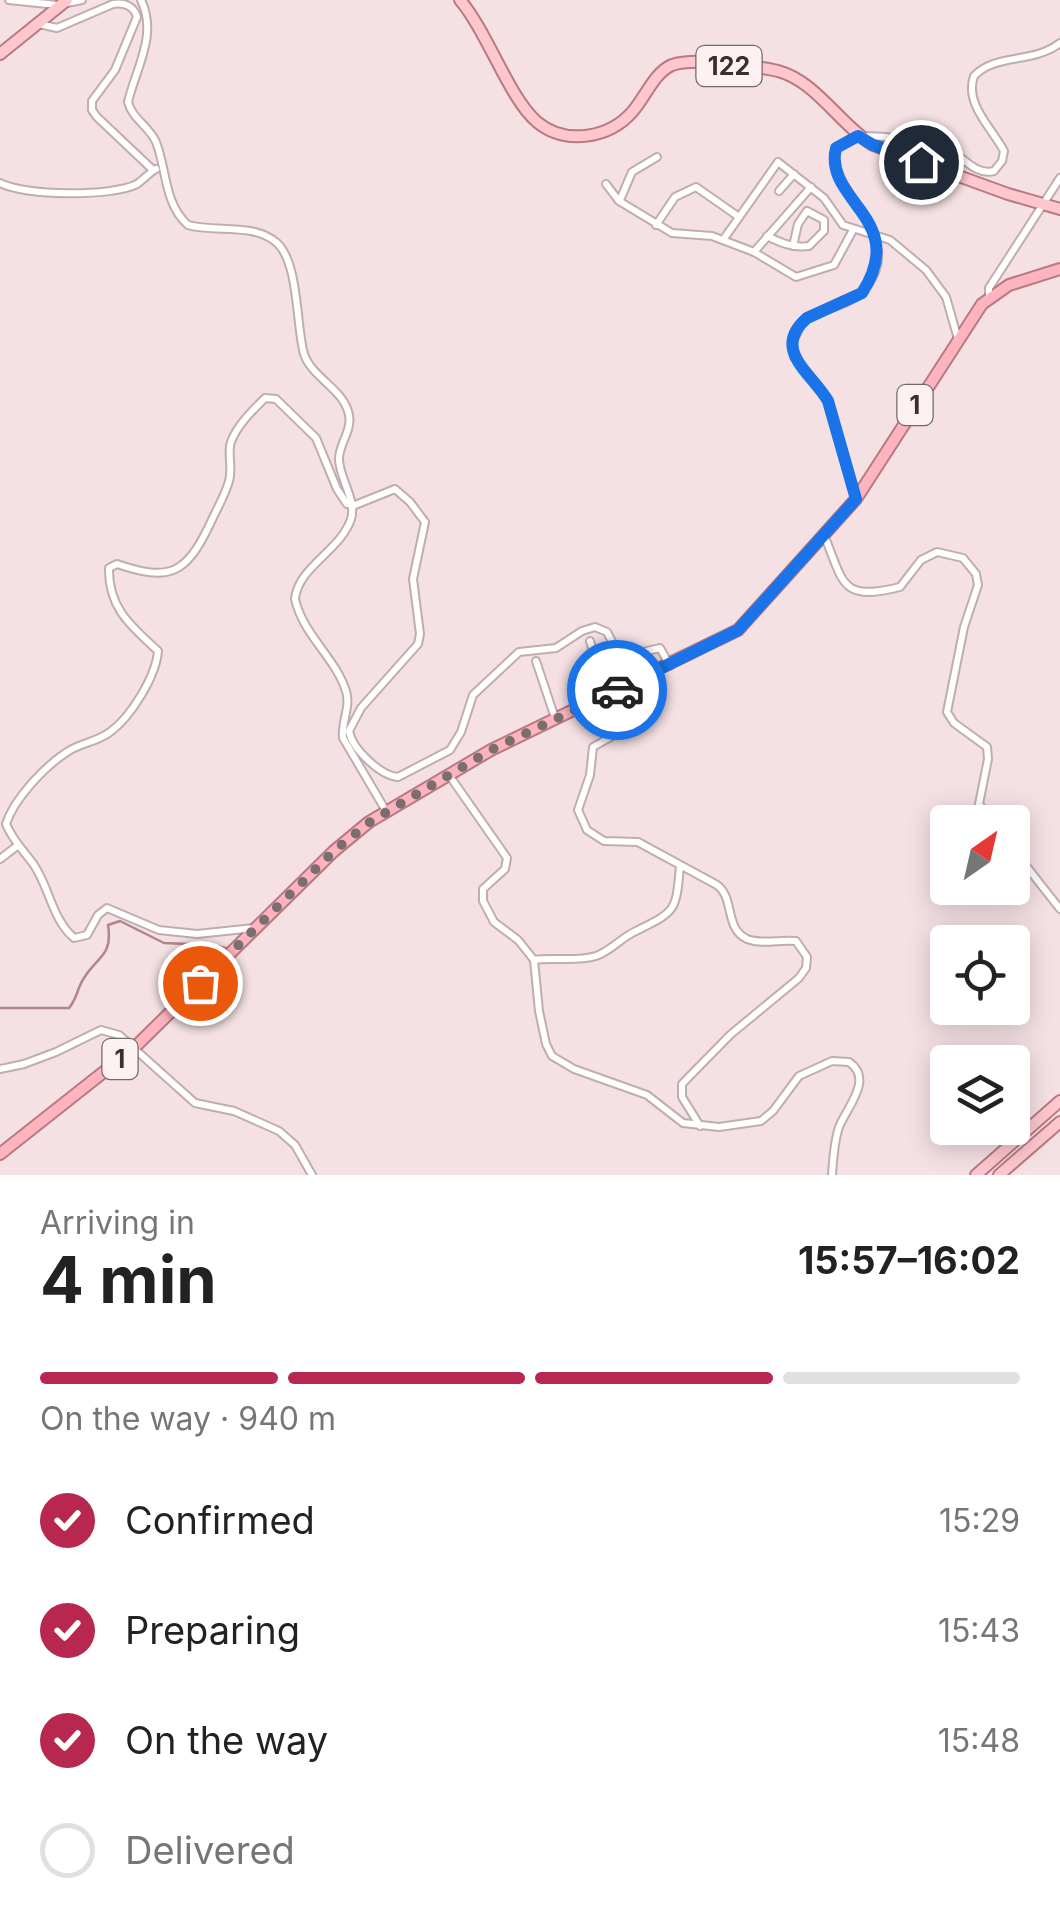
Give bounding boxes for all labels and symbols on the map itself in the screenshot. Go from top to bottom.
road number: 122 [696,46,762,86]
pin [879,120,964,205]
road number: 1 [898,385,932,425]
courier [567,640,667,740]
north arrow [930,805,1030,905]
pin [158,941,243,1026]
road number: 1 [102,1039,138,1079]

